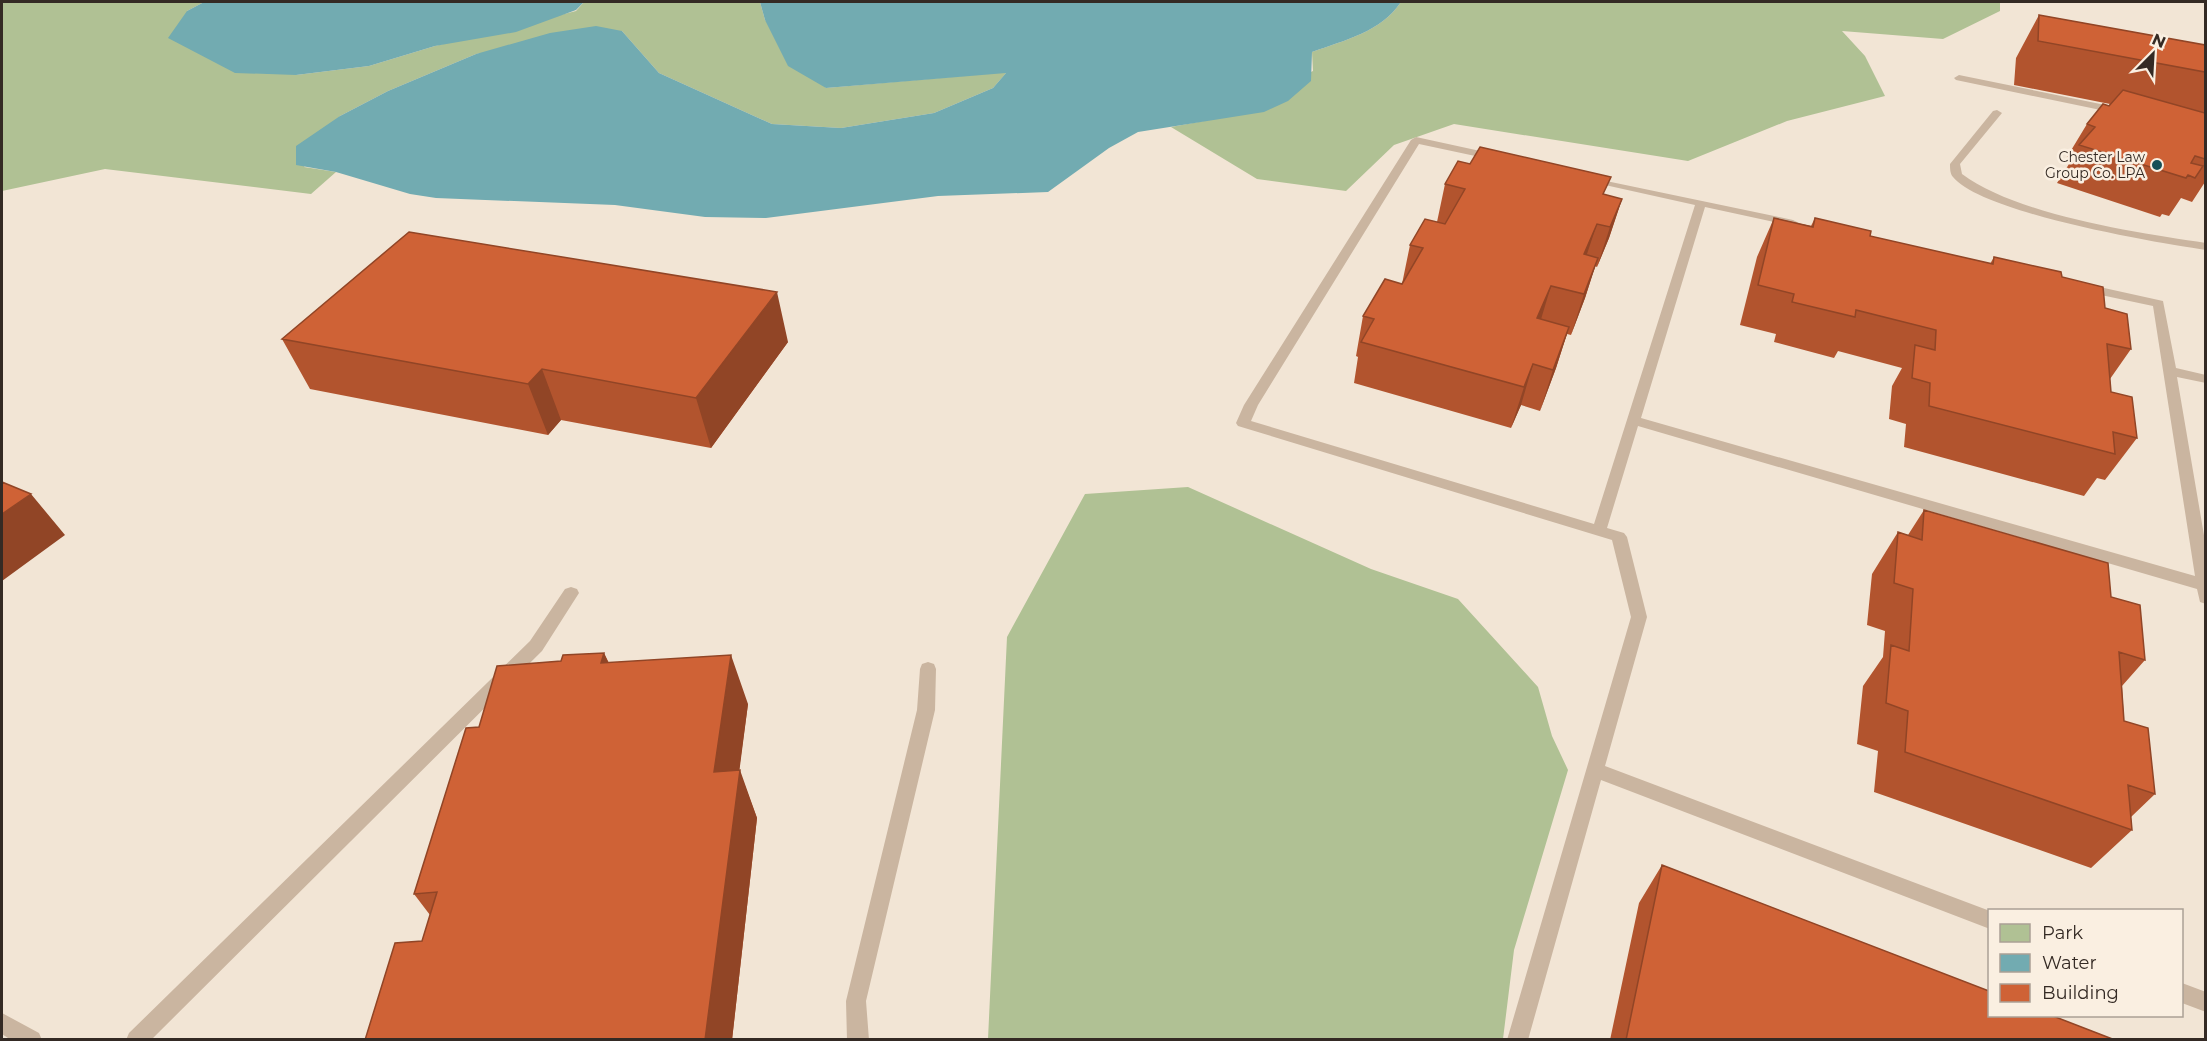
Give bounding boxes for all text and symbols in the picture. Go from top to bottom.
north arrow [2123,24,2183,84]
text: N [2149,29,2169,52]
place label: Chester Law Group Co. LPA [2045,148,2146,182]
marker: Chester Law Group Co. LPA [2150,158,2164,172]
legend [1988,909,2183,1017]
text: Park [2042,922,2083,944]
text: Water [2042,952,2097,974]
text: Building [2042,982,2119,1004]

